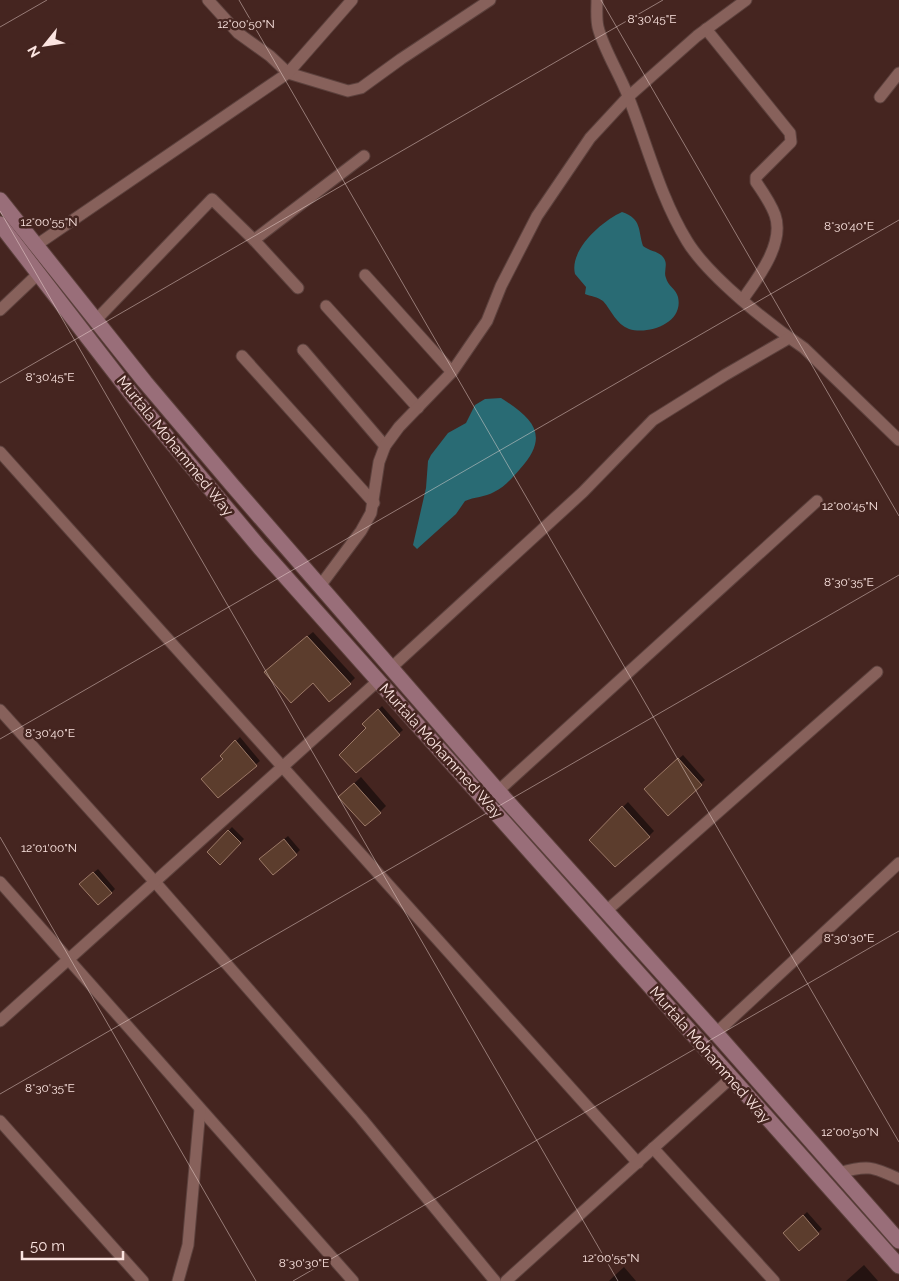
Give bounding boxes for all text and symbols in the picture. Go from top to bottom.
text: 8°30'45"E [627,12,677,26]
text: 12°00'50"N [217,17,275,31]
north arrow [20,20,70,70]
text: N [24,43,43,60]
text: 12°00'55"N [21,215,77,229]
text: 8°30'40"E [824,219,874,233]
text: 8°30'45"E [25,370,75,384]
street label: Murtala Mohammed Way [113,372,237,520]
text: 12°00'45"N [822,499,878,513]
text: 8°30'35"E [824,575,874,589]
street label: Murtala Mohammed Way [376,680,506,822]
text: 8°30'40"E [25,726,75,740]
text: 12°01'00"N [21,841,77,855]
text: 8°30'30"E [824,931,874,945]
street label: Murtala Mohammed Way [646,983,774,1127]
text: 8°30'35"E [25,1081,75,1095]
text: 12°00'50"N [821,1125,879,1139]
scale bar [22,1228,124,1260]
text: 50 m [30,1237,65,1255]
text: 12°00'55"N [583,1251,639,1265]
text: 8°30'30"E [279,1256,329,1270]

